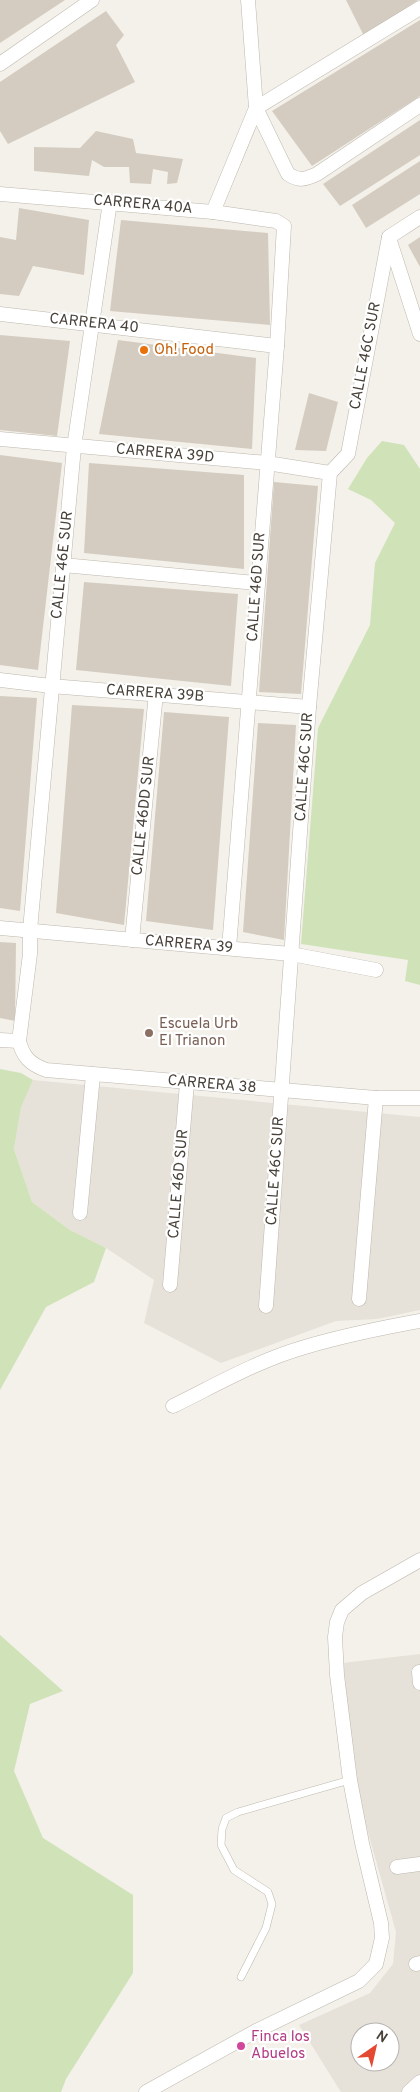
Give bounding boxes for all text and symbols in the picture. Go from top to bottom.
street label: CARRERA 40A [93,191,193,219]
street label: CALLE 46C SUR [346,301,386,411]
street label: CARRERA 40 [48,310,140,338]
place label: Oh! Food [154,341,214,360]
marker: Oh! Food [138,344,150,356]
street label: CARRERA 39D [115,440,215,468]
street label: CALLE 46E SUR [48,510,78,620]
street label: CALLE 46D SUR [244,532,270,642]
street label: CARRERA 39B [105,681,205,707]
street label: CALLE 46C SUR [292,712,318,822]
street label: CALLE 46DD SUR [128,755,160,877]
street label: CARRERA 39 [144,932,234,958]
place label: Escuela Urb El Trianon [159,1015,238,1051]
marker: Escuela Urb El Trianon [143,1027,155,1039]
street label: CARRERA 38 [167,1072,257,1098]
street label: CALLE 46C SUR [263,1116,289,1226]
street label: CALLE 46D SUR [165,1128,193,1240]
north arrow [350,2022,400,2072]
place label: Finca los Abuelos [251,2028,310,2064]
text: N [373,2028,390,2047]
marker: Finca los Abuelos [235,2040,247,2052]

